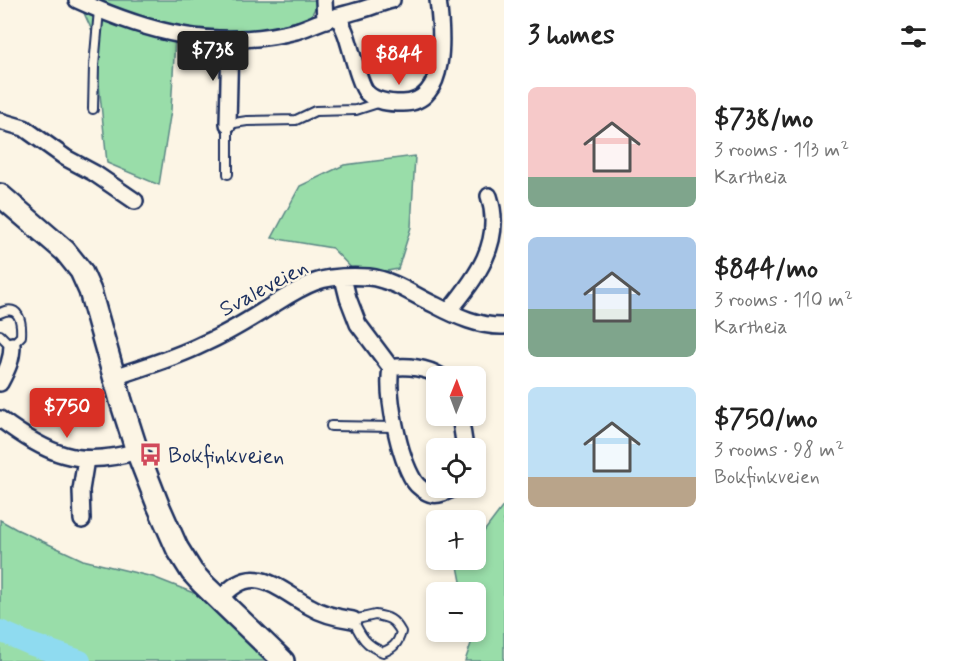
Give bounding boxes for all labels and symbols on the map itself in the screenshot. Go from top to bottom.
pin: $738 [177,31,249,82]
pin: $844 [363,35,435,86]
street label: Svaleveien [215,254,313,324]
north arrow [426,366,486,426]
pin: $750 [31,388,103,439]
bus stop icon: Bokfinkveien [137,442,163,468]
place label: Bokfinkveien [168,443,284,471]

